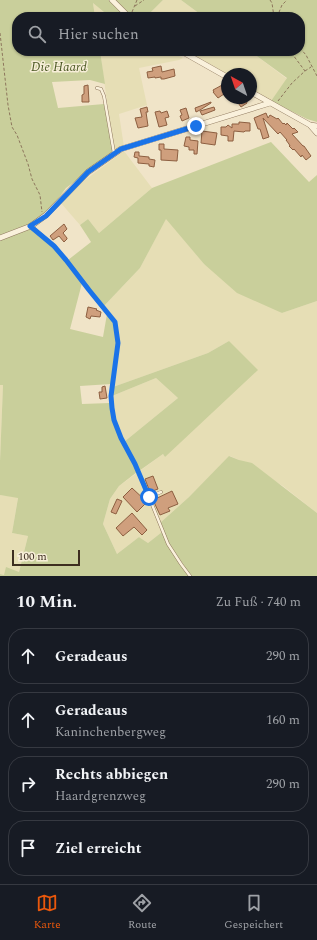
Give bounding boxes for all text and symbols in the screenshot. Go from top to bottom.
search box [12,12,305,56]
icon: search [26,23,48,45]
text: Hier suchen [58,23,139,46]
park label: Die Haard [31,57,87,77]
north arrow [221,68,257,104]
route end [187,117,205,135]
route start [140,488,158,506]
scale bar [12,548,80,567]
text: 100 m [18,548,47,565]
text: 10 Min. [16,589,77,615]
text: Zu Fuß · 740 m [215,592,301,612]
icon: ahead [17,645,39,667]
text: Geradeaus [55,645,127,668]
text: 290 m [266,646,300,666]
text: Geradeaus [55,699,127,722]
icon: ahead [17,709,39,731]
text: 160 m [266,710,300,730]
text: Kaninchenbergweg [55,722,166,742]
text: Rechts abbiegen [55,763,168,786]
icon: right [17,773,39,795]
text: 290 m [266,774,300,794]
text: Haardgrenzweg [55,786,146,806]
icon: arrive [17,837,39,859]
text: Ziel erreicht [55,837,141,860]
tab: Karte [34,892,60,933]
tab: Route [128,892,157,933]
tab: Gespeichert [224,892,283,933]

